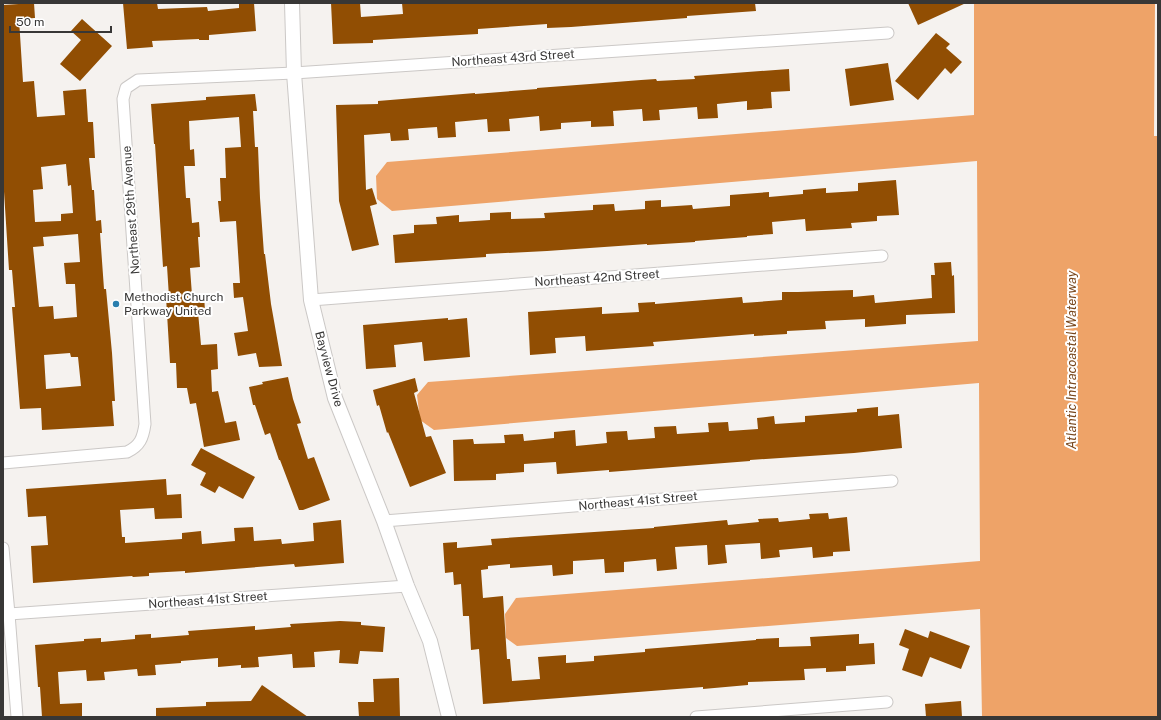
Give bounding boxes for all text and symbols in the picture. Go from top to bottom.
scale bar [10,8,111,34]
text: 50 m [16,15,44,29]
street label: Northeast 43rd Street [451,47,575,69]
street label: Northeast 29th Avenue [120,145,142,275]
street label: Northeast 42nd Street [534,267,660,289]
water label: Atlantic Intracoastal Waterway [1064,270,1079,449]
place label: Methodist Church Parkway United [124,290,223,318]
marker: Methodist Church Parkway United [111,299,121,309]
street label: Bayview Drive [312,330,346,409]
street label: Northeast 41st Street [578,489,699,513]
street label: Northeast 41st Street [148,589,269,611]

